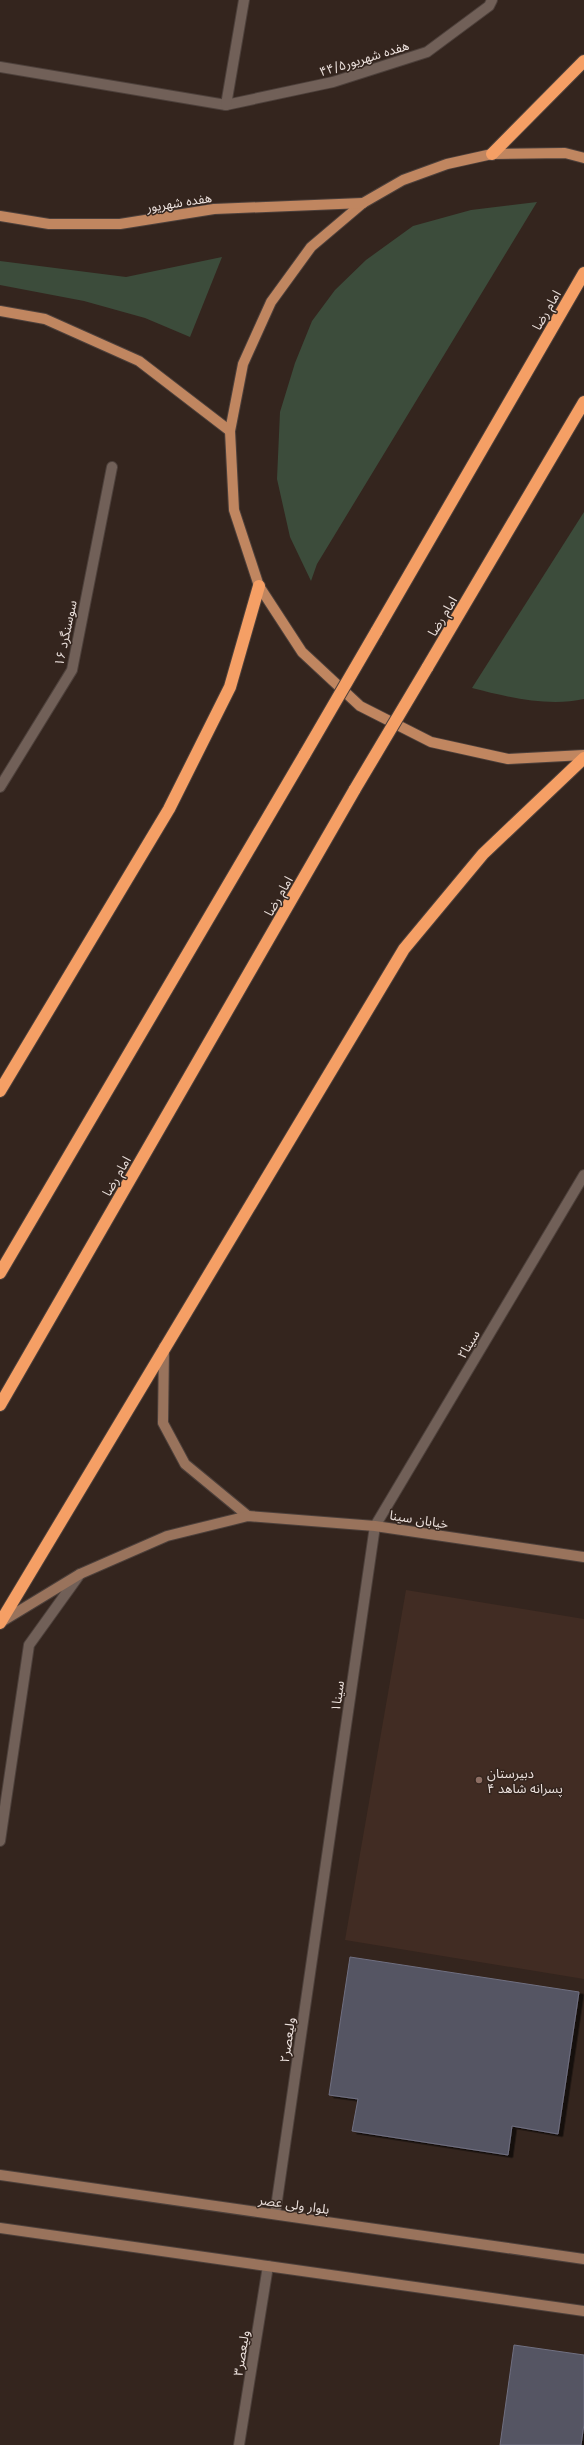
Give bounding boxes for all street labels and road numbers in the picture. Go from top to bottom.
street label: هفده شهریور۴۴/۵ [317,37,411,80]
street label: هفده شهریور [144,189,213,216]
street label: امام رضا [528,287,566,334]
street label: امام رضا [424,593,462,640]
street label: سوسنگرد ۱۶ [50,599,80,667]
street label: امام رضا [260,873,298,920]
street label: امام رضا [98,1153,136,1200]
street label: سینا۲ [453,1327,483,1361]
street label: خیابان سینا [388,1506,450,1533]
street label: سینا۱ [327,1680,347,1712]
street label: ولیعصر۲ [276,2016,298,2064]
street label: بلوار ولی عصر [256,2191,331,2218]
street label: ولیعصر۳ [230,2329,253,2377]

